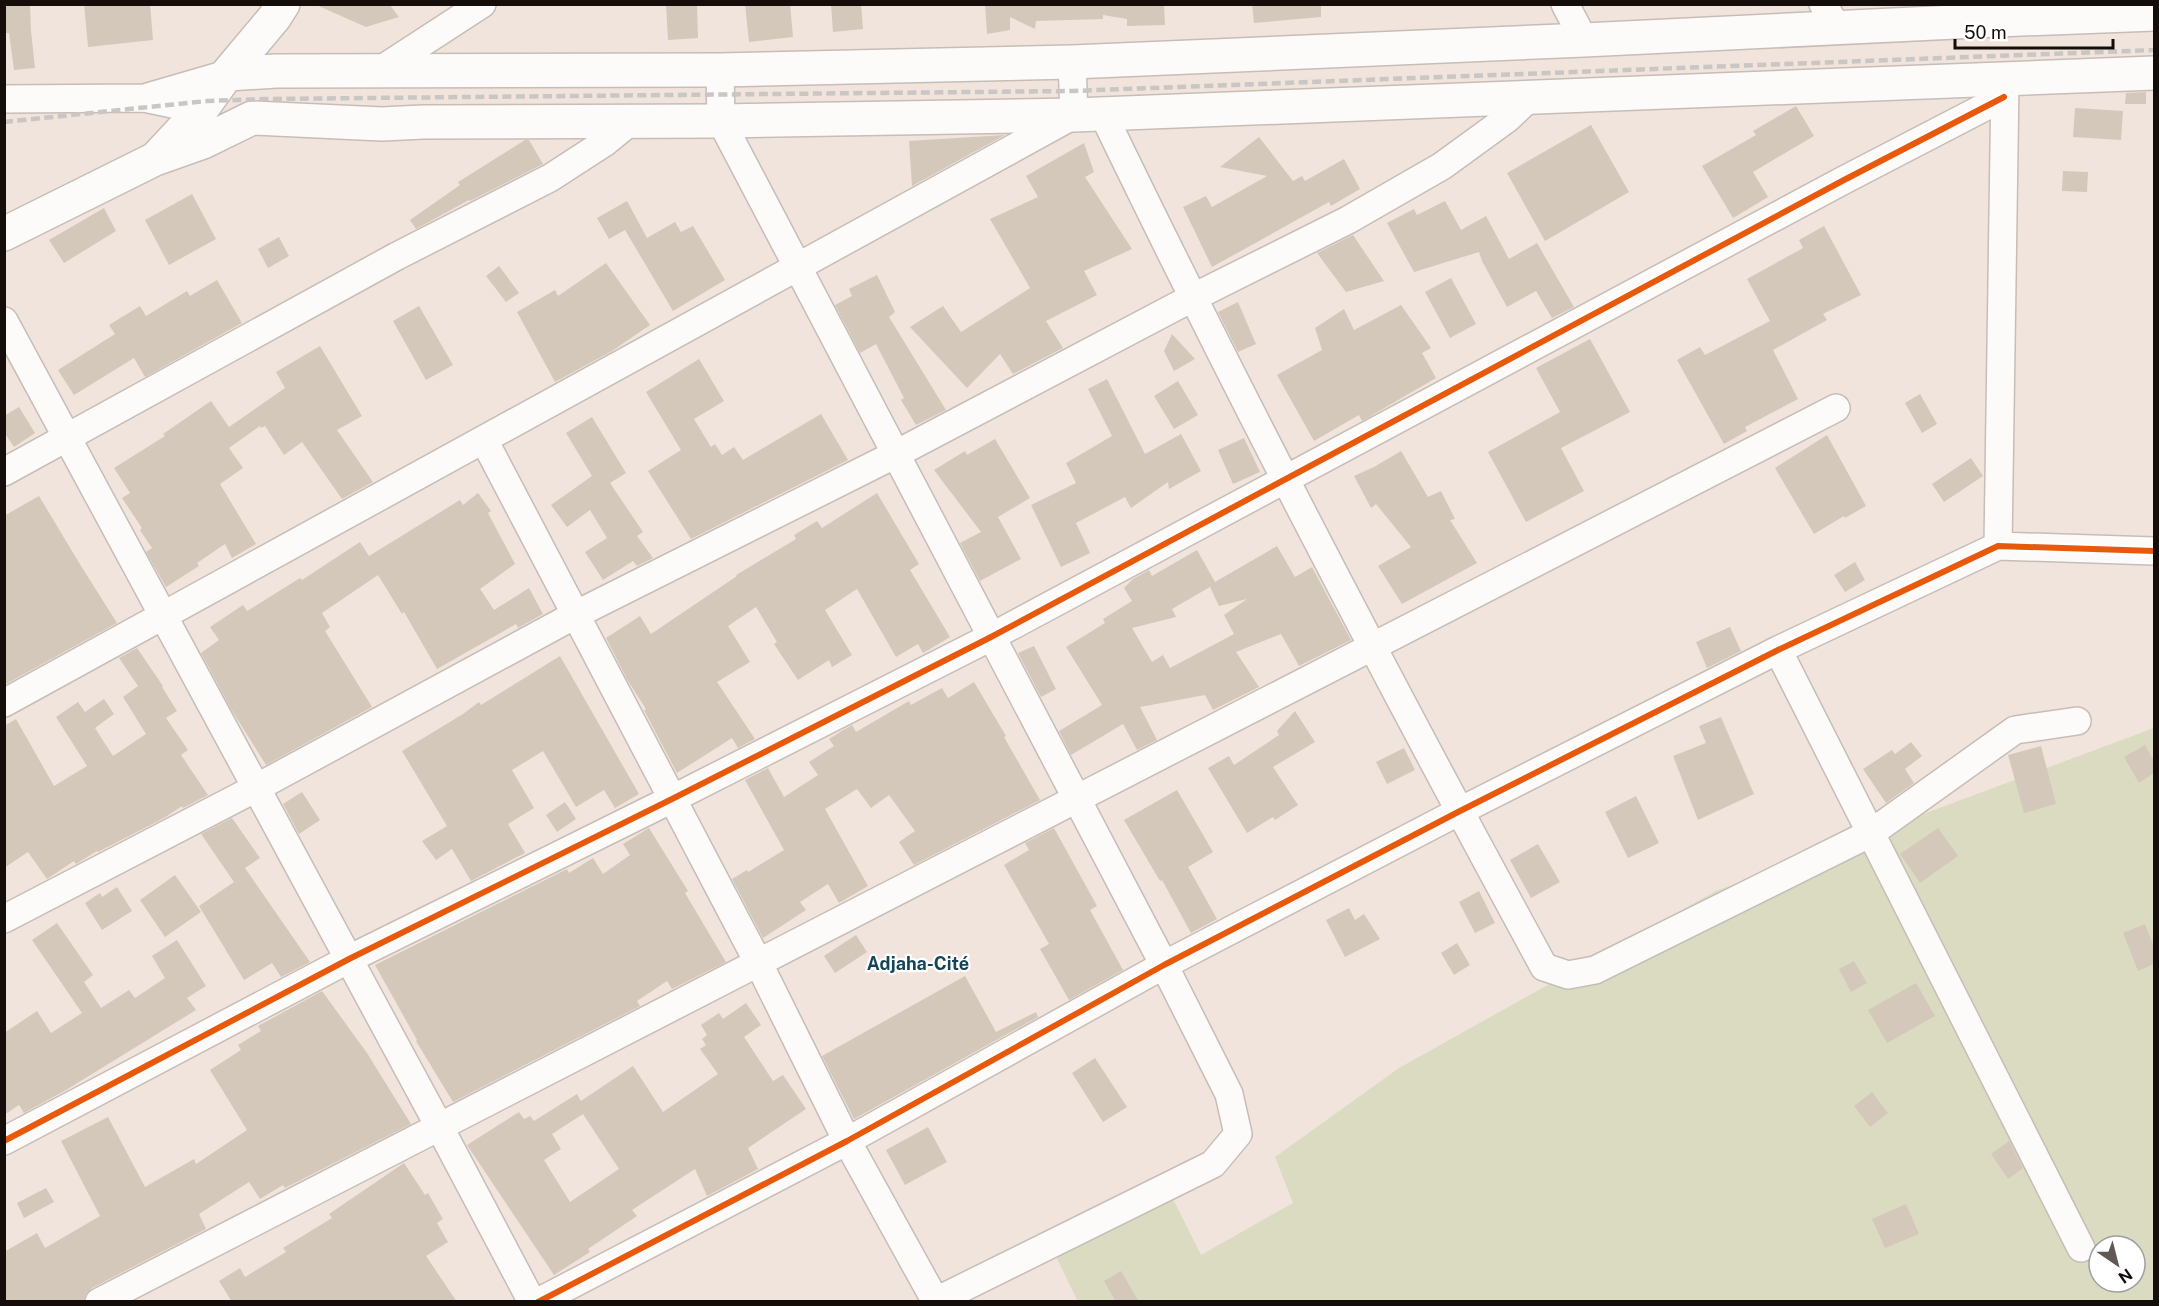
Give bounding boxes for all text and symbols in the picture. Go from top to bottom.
scale bar [1955,12,2112,50]
text: 50 m [1964,22,2007,43]
district label: Adjaha-Cité [867,953,969,974]
north arrow [2087,1234,2147,1294]
text: N [2115,1265,2136,1287]

